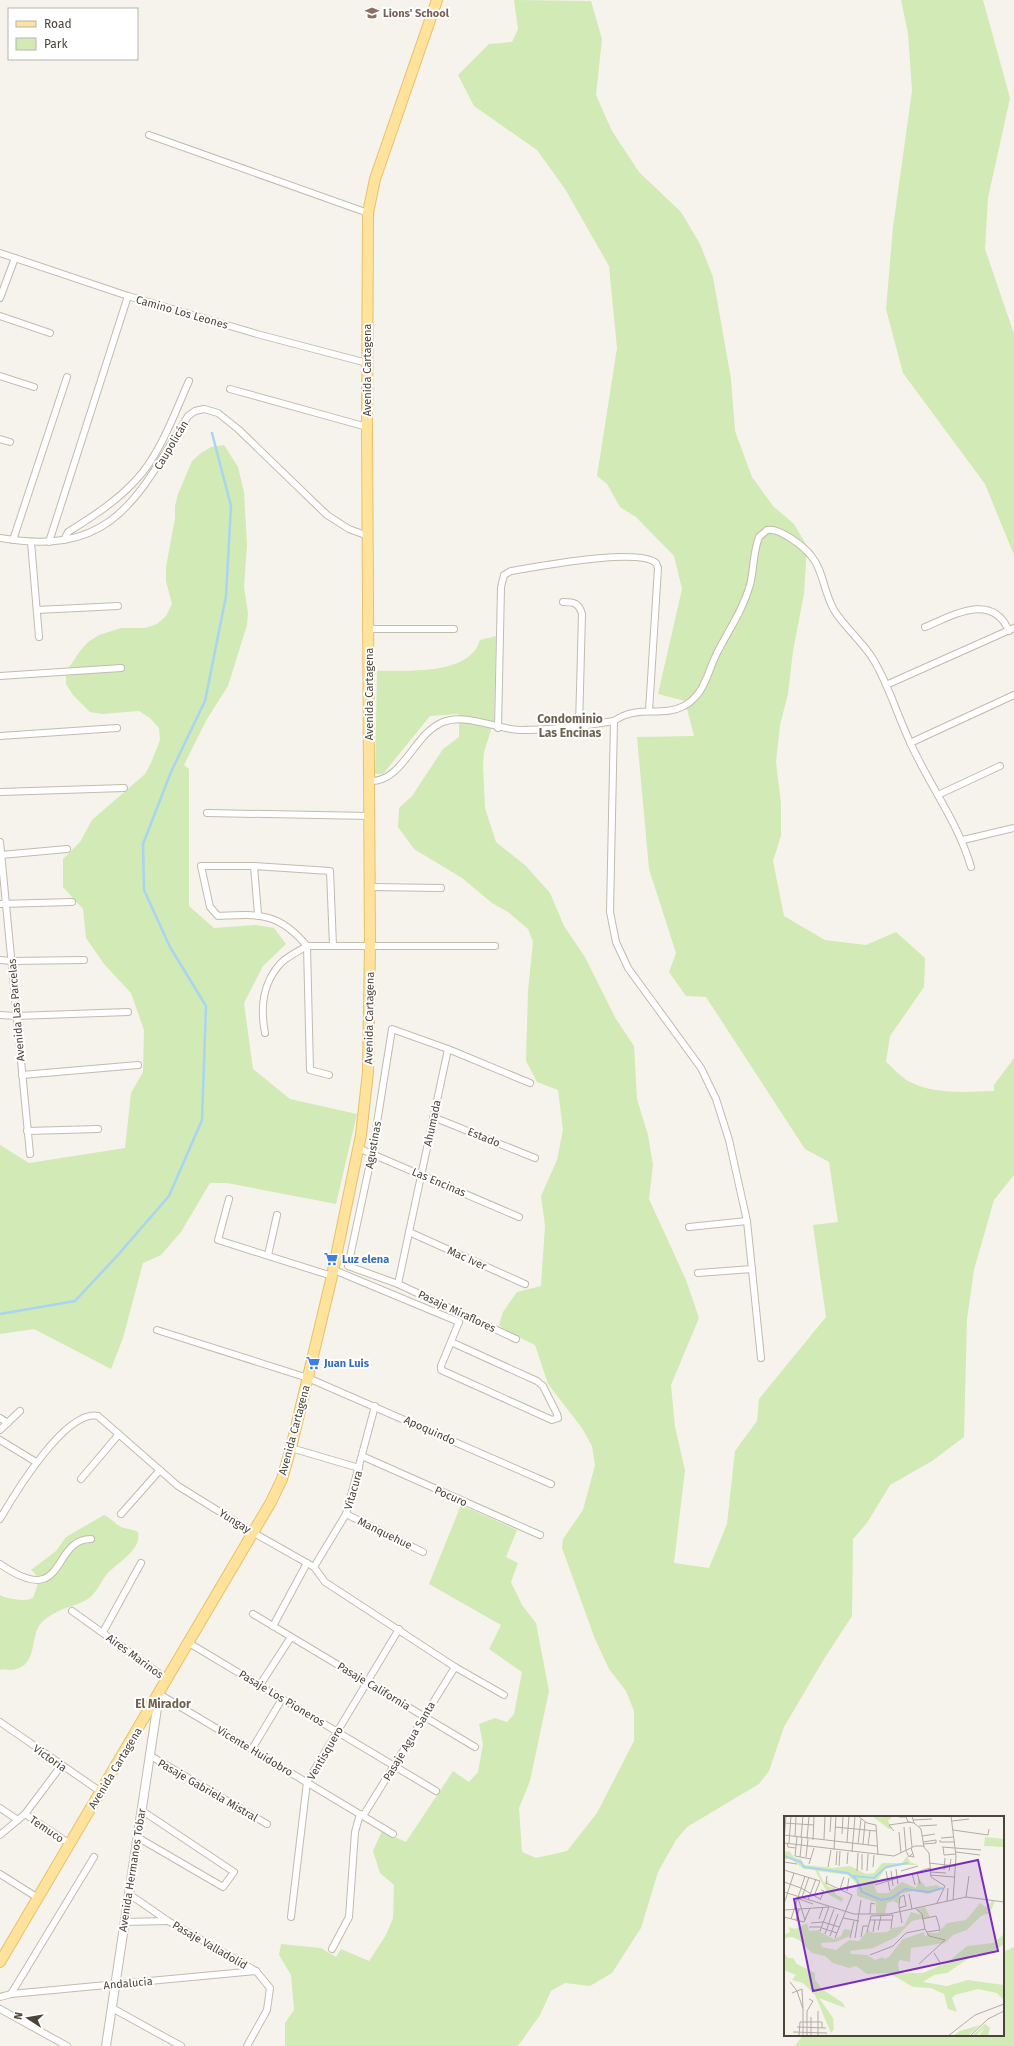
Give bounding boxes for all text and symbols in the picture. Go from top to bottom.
school or university icon: Lions' School [364,5,380,21]
place label: Lions' School [383,7,450,20]
legend [8,8,138,60]
text: Road [44,17,72,31]
text: Park [44,37,68,51]
street label: Camino Los Leones [134,293,229,332]
street label: Avenida Cartagena [361,324,374,416]
street label: Caupolicán [152,418,191,472]
street label: Avenida Cartagena [363,648,376,740]
district label: Condominio Las Encinas [537,712,603,740]
street label: Avenida Las Parcelas [6,958,27,1062]
street label: Avenida Cartagena [362,972,377,1064]
street label: Ahumada [421,1099,444,1148]
street label: Agustinas [363,1120,384,1170]
street label: Estado [466,1125,502,1150]
street label: Las Encinas [410,1165,468,1200]
street label: Mac Iver [445,1244,489,1273]
supermarket icon: Luz elena [323,1251,339,1267]
place label: Luz elena [342,1253,389,1266]
street label: Pasaje Miraflores [416,1288,498,1335]
supermarket icon: Juan Luis [305,1355,321,1371]
place label: Juan Luis [323,1357,370,1370]
street label: Avenida Cartagena [276,1384,313,1477]
street label: Apoquindo [402,1413,457,1448]
street label: Vitacura [342,1469,365,1511]
street label: Pocuro [432,1484,469,1509]
street label: Yungay [216,1507,254,1537]
street label: Manquehue [356,1515,414,1552]
street label: Aires Marinos [104,1631,166,1681]
street label: Pasaje California [335,1660,412,1713]
street label: Pasaje Los Pioneros [236,1668,327,1729]
district label: El Mirador [135,1697,191,1711]
street label: Pasaje Agua Santa [381,1699,438,1783]
street label: Vicente Huidobro [214,1724,295,1779]
street label: Ventisquero [305,1724,346,1782]
street label: Avenida Cartagena [86,1725,145,1811]
street label: Victoria [30,1742,69,1775]
street label: Pasaje Gabriela Mistral [156,1757,260,1824]
street label: Avenida Hermanos Tobar [116,1807,149,1933]
street label: Temuco [27,1813,66,1846]
inset map [784,1816,1004,2036]
street label: Pasaje Valladolid [170,1919,250,1972]
street label: Andalucia [103,1975,153,1992]
north arrow [8,1998,48,2038]
text: N [12,2011,26,2021]

